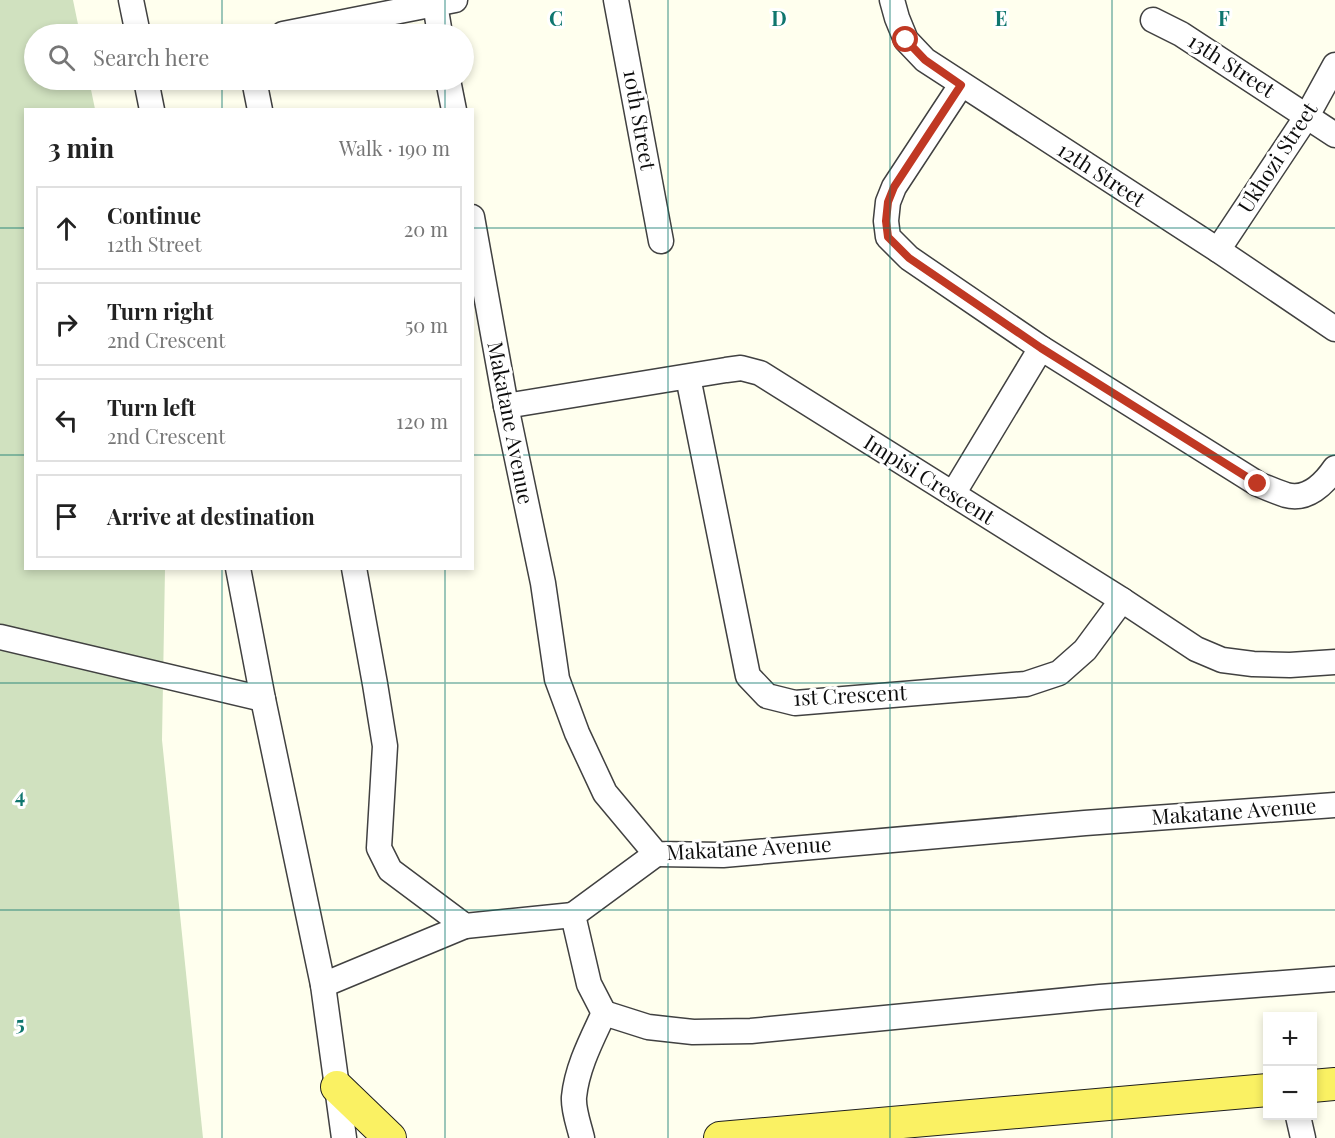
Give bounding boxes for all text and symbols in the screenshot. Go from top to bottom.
text: C [549,4,563,31]
text: D [771,4,787,31]
text: E [995,4,1007,31]
text: F [1218,4,1230,31]
search box [24,24,474,90]
route start [892,26,918,52]
street label: 13th Street [1183,26,1281,103]
icon: search [45,41,78,74]
text: Search here [93,42,209,72]
street label: 10th Street [618,67,664,173]
street label: Ukhozi Street [1230,96,1323,218]
text: 3 min [48,130,114,165]
text: Walk · 190 m [339,134,450,161]
street label: 12th Street [1053,135,1152,212]
text: Continue [107,200,201,230]
icon: ahead [50,212,83,245]
text: 20 m [404,215,448,242]
text: 12th Street [107,230,202,257]
text: Turn right [107,296,213,326]
icon: right [50,308,83,341]
text: 50 m [405,311,448,338]
text: 2nd Crescent [107,326,225,353]
street label: Makatane Avenue [482,339,541,506]
text: Turn left [107,392,196,422]
icon: left [50,404,83,437]
text: 120 m [396,407,448,434]
text: 2nd Crescent [107,422,225,449]
street label: Impisi Crescent [859,427,1001,530]
route end [1244,470,1270,496]
icon: arrive [50,500,83,533]
text: Arrive at destination [107,501,315,531]
street label: 1st Crescent [792,677,908,711]
text: 4 [15,781,25,808]
street label: Makatane Avenue [1150,790,1317,830]
street label: Makatane Avenue [666,829,832,865]
text: 5 [15,1009,25,1036]
map controls [1263,1012,1317,1120]
button: + [1263,1012,1317,1066]
button: − [1263,1066,1317,1120]

